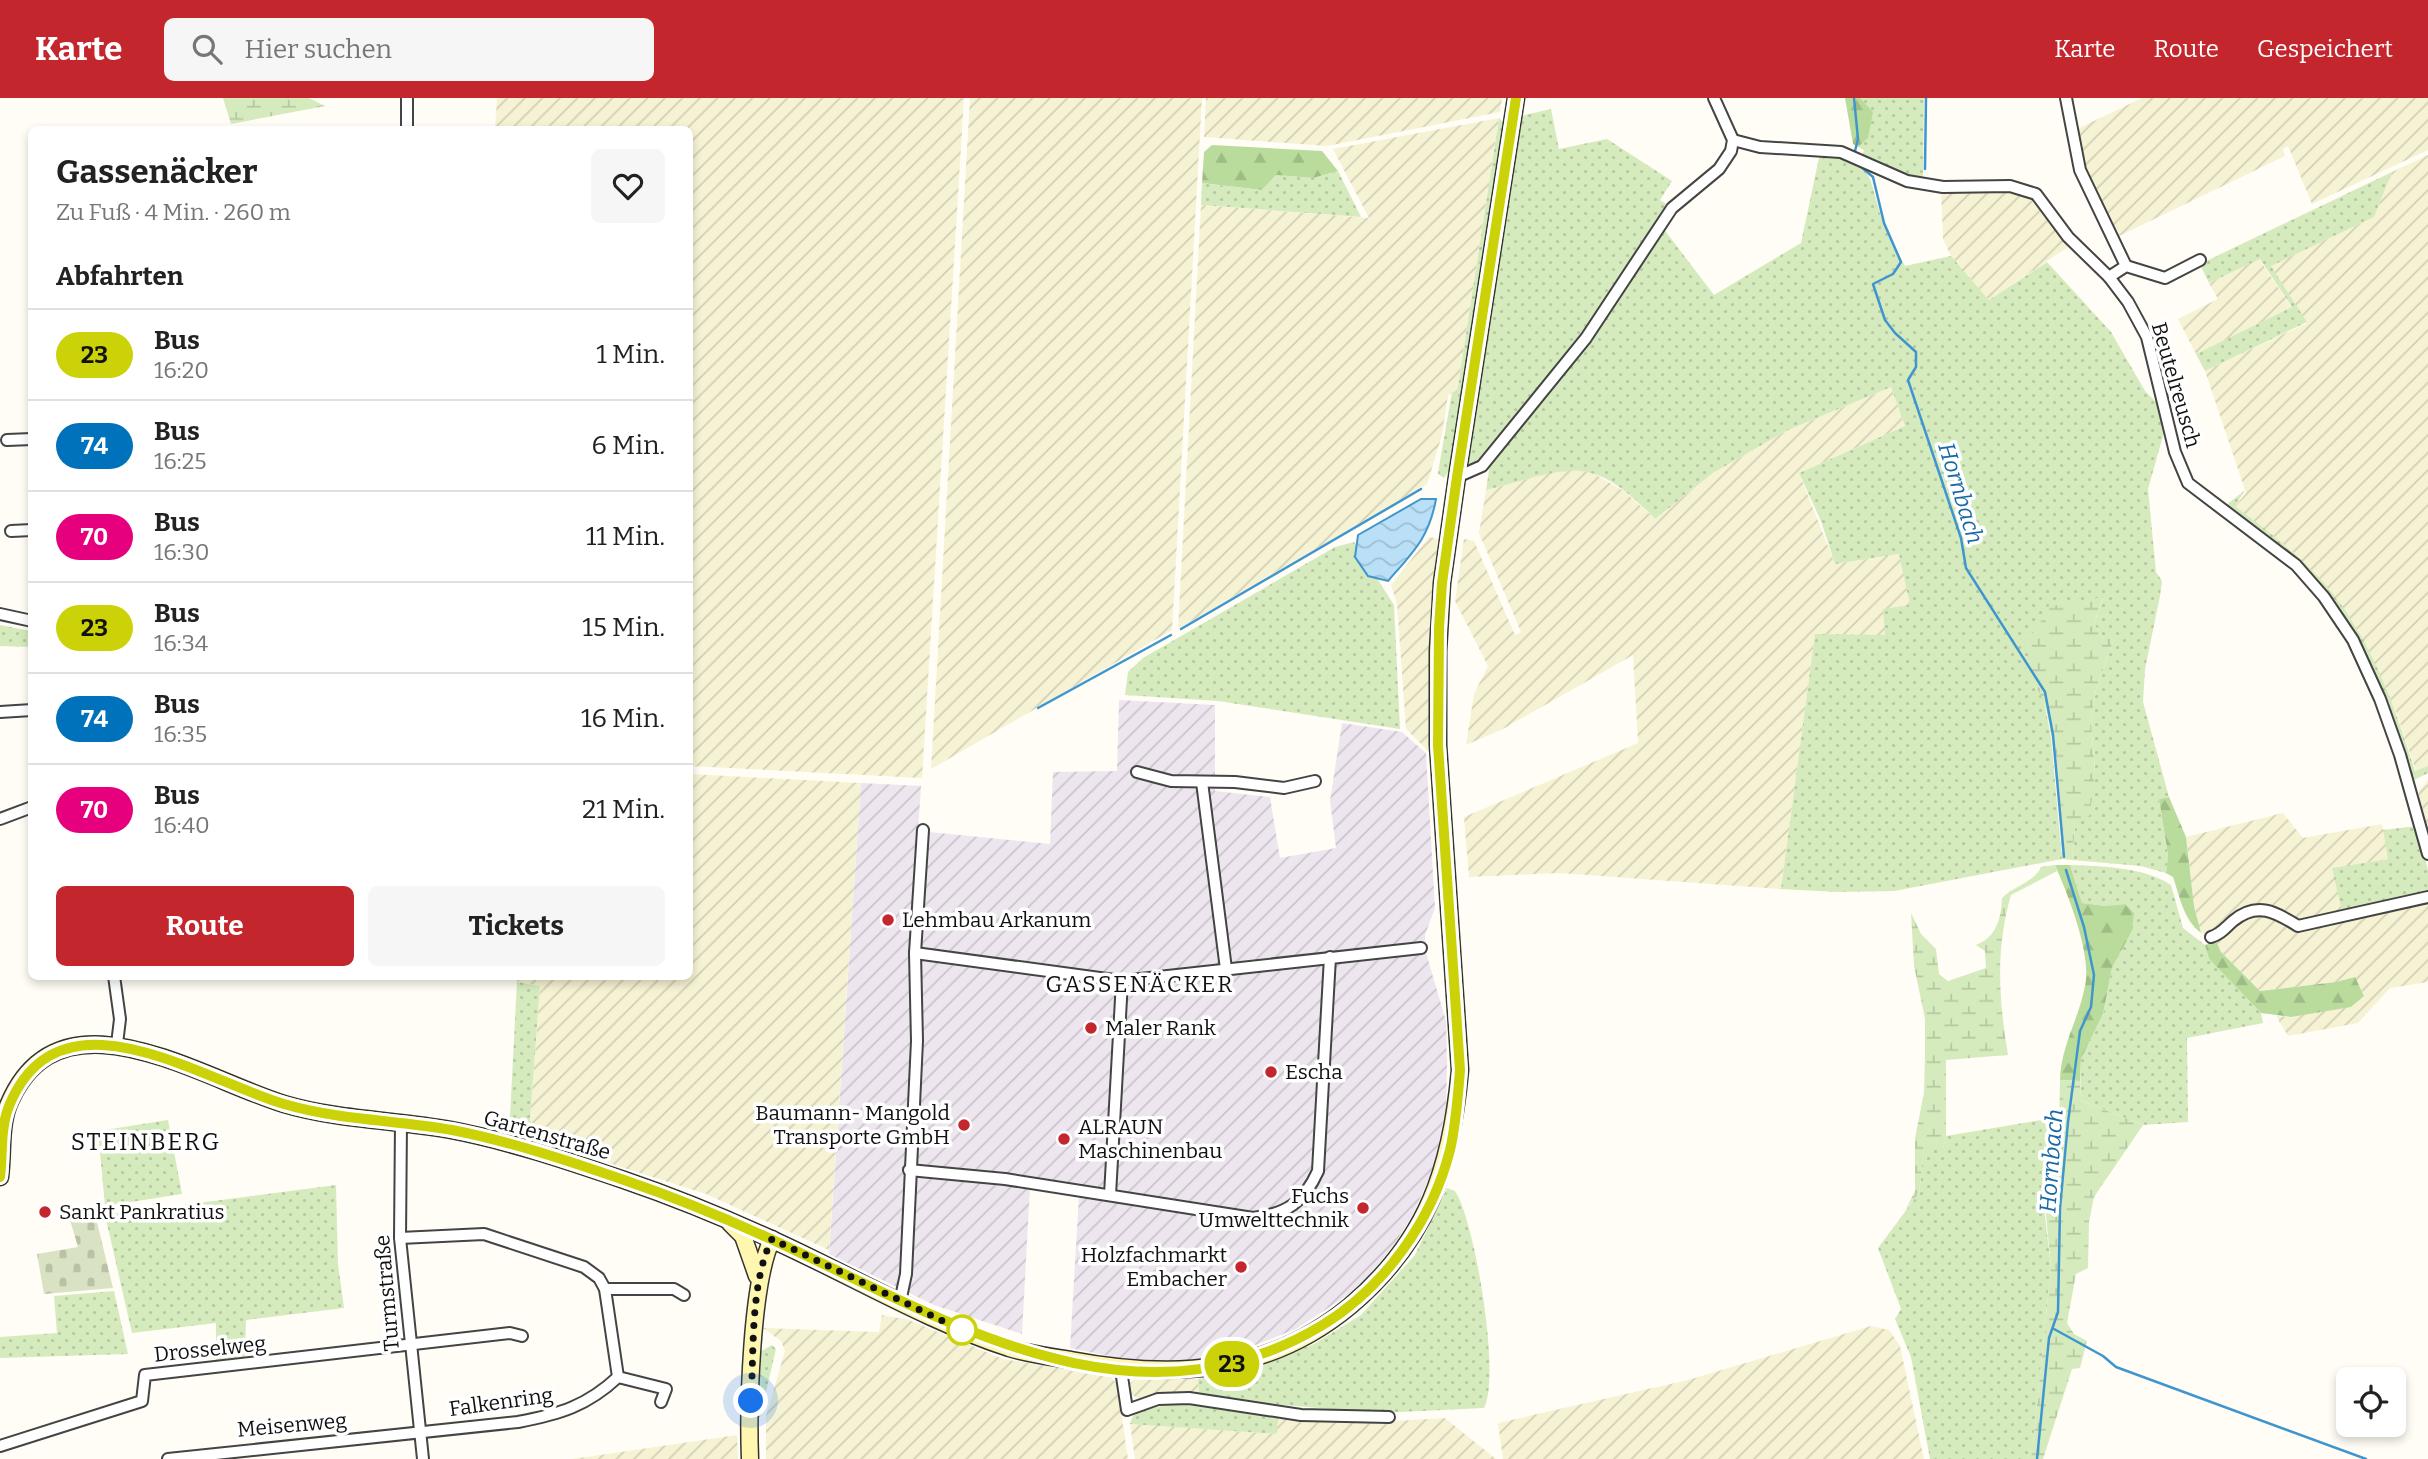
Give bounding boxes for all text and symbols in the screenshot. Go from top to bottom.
search box [164,18,654,81]
text: Karte [35,29,122,69]
icon: search [188,30,226,68]
text: Hier suchen [244,34,392,65]
text: Karte [2054,35,2116,63]
text: Route [2154,35,2219,63]
text: Gespeichert [2257,35,2393,63]
button: heart [591,149,665,223]
text: Gassenäcker [56,152,257,192]
text: Zu Fuß · 4 Min. · 260 m [56,198,291,226]
text: Abfahrten [56,261,183,292]
street label: Beutelreusch [2146,319,2206,451]
text: Bus [154,325,200,356]
text: 1 Min. [596,339,665,370]
text: 23 [81,341,108,369]
text: 16:20 [154,356,209,384]
text: Bus [154,416,200,447]
text: 6 Min. [592,430,665,461]
text: 74 [81,432,108,460]
water label: Hornbach [1932,439,1990,547]
text: 16:25 [154,447,207,475]
text: Bus [154,507,200,538]
text: 11 Min. [586,521,665,552]
text: 70 [81,523,108,551]
text: 16:30 [154,538,210,566]
text: Bus [154,598,200,629]
text: 15 Min. [582,612,665,643]
text: 23 [81,614,108,642]
text: 16:34 [154,629,208,657]
text: Bus [154,689,200,720]
text: 16 Min. [581,703,665,734]
text: 74 [81,705,108,733]
text: 16:35 [154,720,207,748]
text: Bus [154,780,200,811]
text: 21 Min. [582,794,665,825]
text: 70 [81,796,108,824]
text: 16:40 [154,811,210,839]
button: Route [56,886,354,966]
button: Tickets [368,886,665,966]
place label: Lehmbau Arkanum [902,907,1091,933]
marker: Lehmbau Arkanum [880,912,896,928]
district label: GASSENÄCKER [1046,970,1234,998]
place label: Maler Rank [1105,1015,1216,1041]
marker: Maler Rank [1083,1020,1099,1036]
place label: Escha [1285,1059,1343,1085]
marker: Escha [1263,1064,1279,1080]
place label: Baumann- Mangold Transporte GmbH [755,1100,950,1150]
street label: Gartenstraße [481,1104,613,1166]
water label: Hornbach [2033,1108,2069,1214]
place label: ALRAUN Maschinenbau [1078,1114,1222,1164]
marker: Baumann- Mangold Transporte GmbH [956,1117,972,1133]
district label: STEINBERG [71,1128,221,1156]
marker: ALRAUN Maschinenbau [1056,1131,1072,1147]
place label: Fuchs Umwelttechnik [1199,1183,1349,1233]
place label: Sankt Pankratius [59,1199,225,1225]
marker: Fuchs Umwelttechnik [1355,1200,1371,1216]
marker: Sankt Pankratius [37,1204,53,1220]
street label: Turmstraße [369,1234,405,1352]
place label: Holzfachmarkt Embacher [1081,1242,1227,1292]
marker: Holzfachmarkt Embacher [1233,1259,1249,1275]
unlabelled marker [947,1315,977,1345]
street label: Drosselweg [153,1330,268,1368]
line badge: 23 [1200,1341,1264,1387]
text: 23 [1218,1350,1246,1378]
map controls [2336,1367,2406,1437]
button: locate [2336,1367,2406,1437]
street label: Falkenring [447,1382,555,1422]
your location [733,1383,768,1418]
street label: Meisenweg [236,1407,348,1443]

